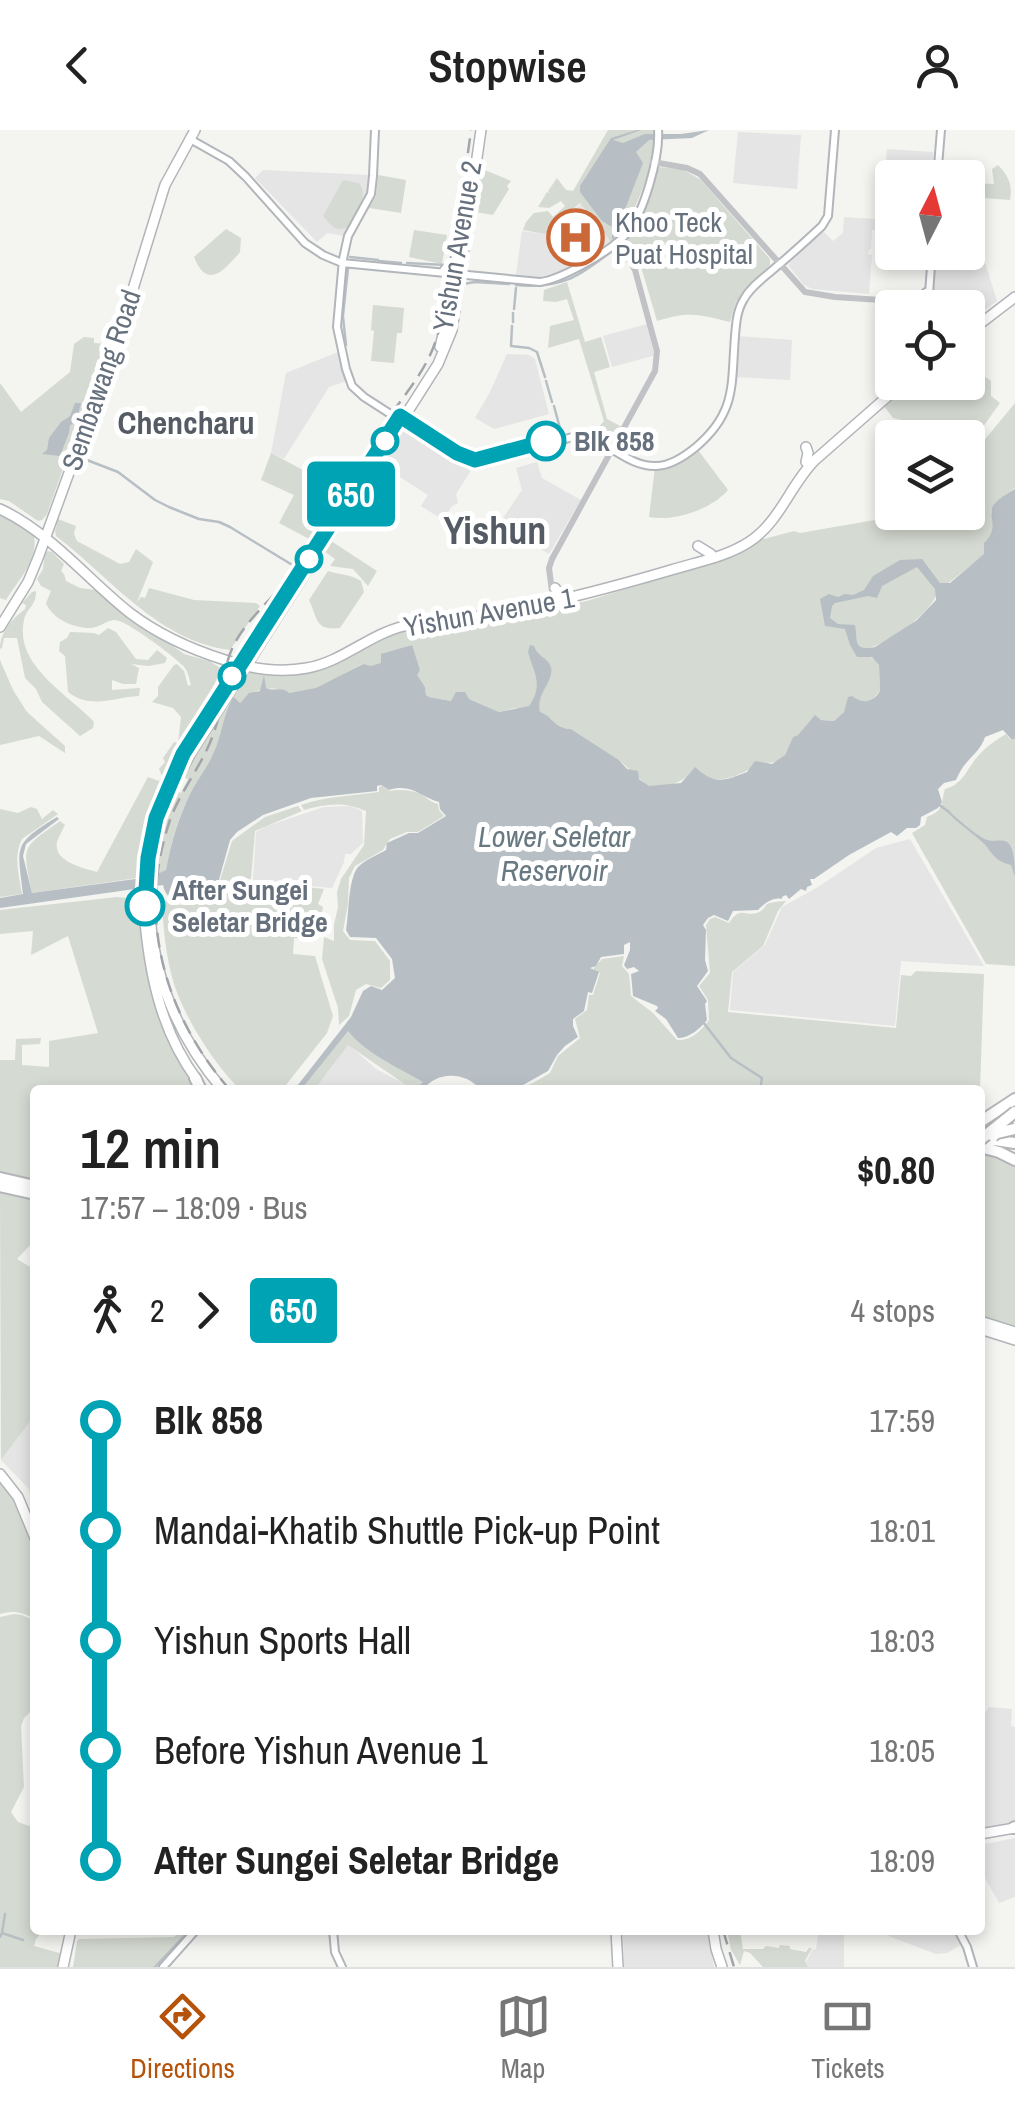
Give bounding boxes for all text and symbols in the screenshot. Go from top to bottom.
text: Stopwise [428,35,587,96]
icon: back [50,38,105,93]
icon: person [910,38,965,93]
street label: Yishun Avenue 2 [423,158,491,334]
north arrow [875,160,985,270]
map controls [875,160,985,530]
place label: Khoo Teck Puat Hospital [615,203,753,273]
hospital icon: Khoo Teck Puat Hospital [546,208,606,268]
street label: Sembawang Road [52,285,150,475]
button: locate [875,290,985,400]
district label: Chencharu [117,401,255,444]
button: layers [875,420,985,530]
marker: Blk 858 [527,422,565,460]
place label: Blk 858 [574,422,654,460]
unlabelled marker [372,428,398,454]
line badge: 650 [294,462,408,526]
text: 650 [327,471,375,518]
district label: Yishun [444,505,546,556]
unlabelled marker [296,546,322,572]
street label: Yishun Avenue 1 [401,578,577,646]
unlabelled marker [219,663,245,689]
water label: Lower Seletar Reservoir [478,816,631,890]
place label: After Sungei Seletar Bridge [172,871,328,941]
marker: After Sungei Seletar Bridge [126,887,164,925]
text: 12 min [80,1111,221,1185]
text: $0.80 [857,1145,935,1196]
text: 17:57 – 18:09 · Bus [80,1186,308,1229]
icon: walk [80,1283,135,1338]
icon: forward [180,1283,235,1338]
text: 650 [270,1287,317,1334]
text: 2 [150,1289,165,1332]
text: 4 stops [850,1289,935,1332]
text: Blk 858 [154,1395,263,1446]
text: 17:59 [869,1399,935,1442]
text: Mandai-Khatib Shuttle Pick-up Point [154,1505,660,1556]
text: 18:01 [869,1509,935,1552]
text: Yishun Sports Hall [154,1615,411,1666]
text: 18:03 [869,1619,935,1662]
text: Before Yishun Avenue 1 [154,1725,488,1776]
text: 18:05 [869,1729,935,1772]
text: After Sungei Seletar Bridge [154,1835,559,1886]
text: 18:09 [869,1839,935,1882]
tab: Directions [130,1989,235,2087]
tab: Map [496,1989,551,2087]
tab: Tickets [811,1989,885,2087]

